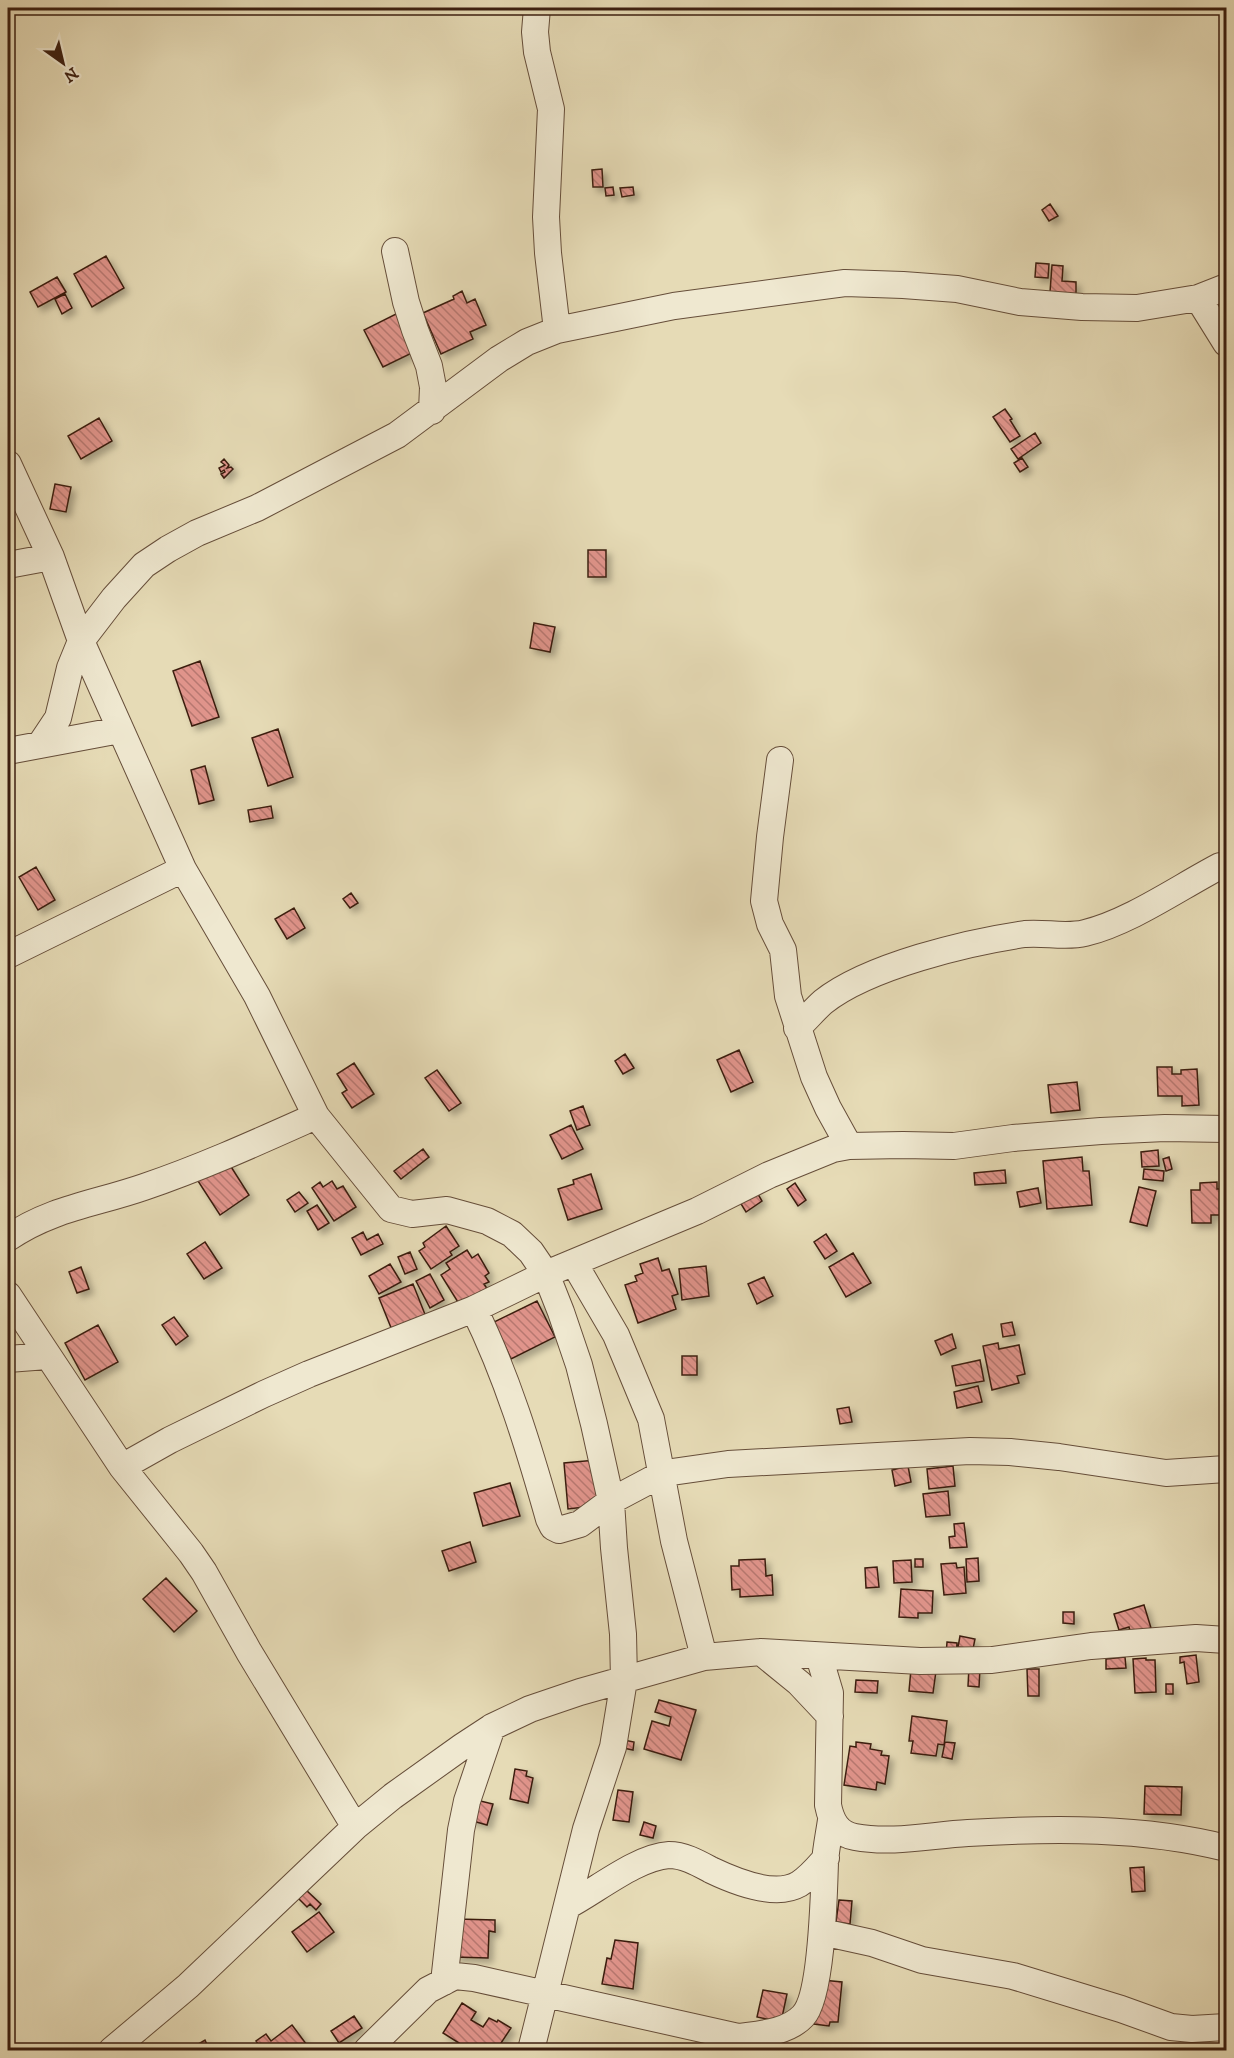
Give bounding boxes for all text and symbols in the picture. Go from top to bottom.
north arrow [33,33,93,93]
text: N [60,63,82,87]

